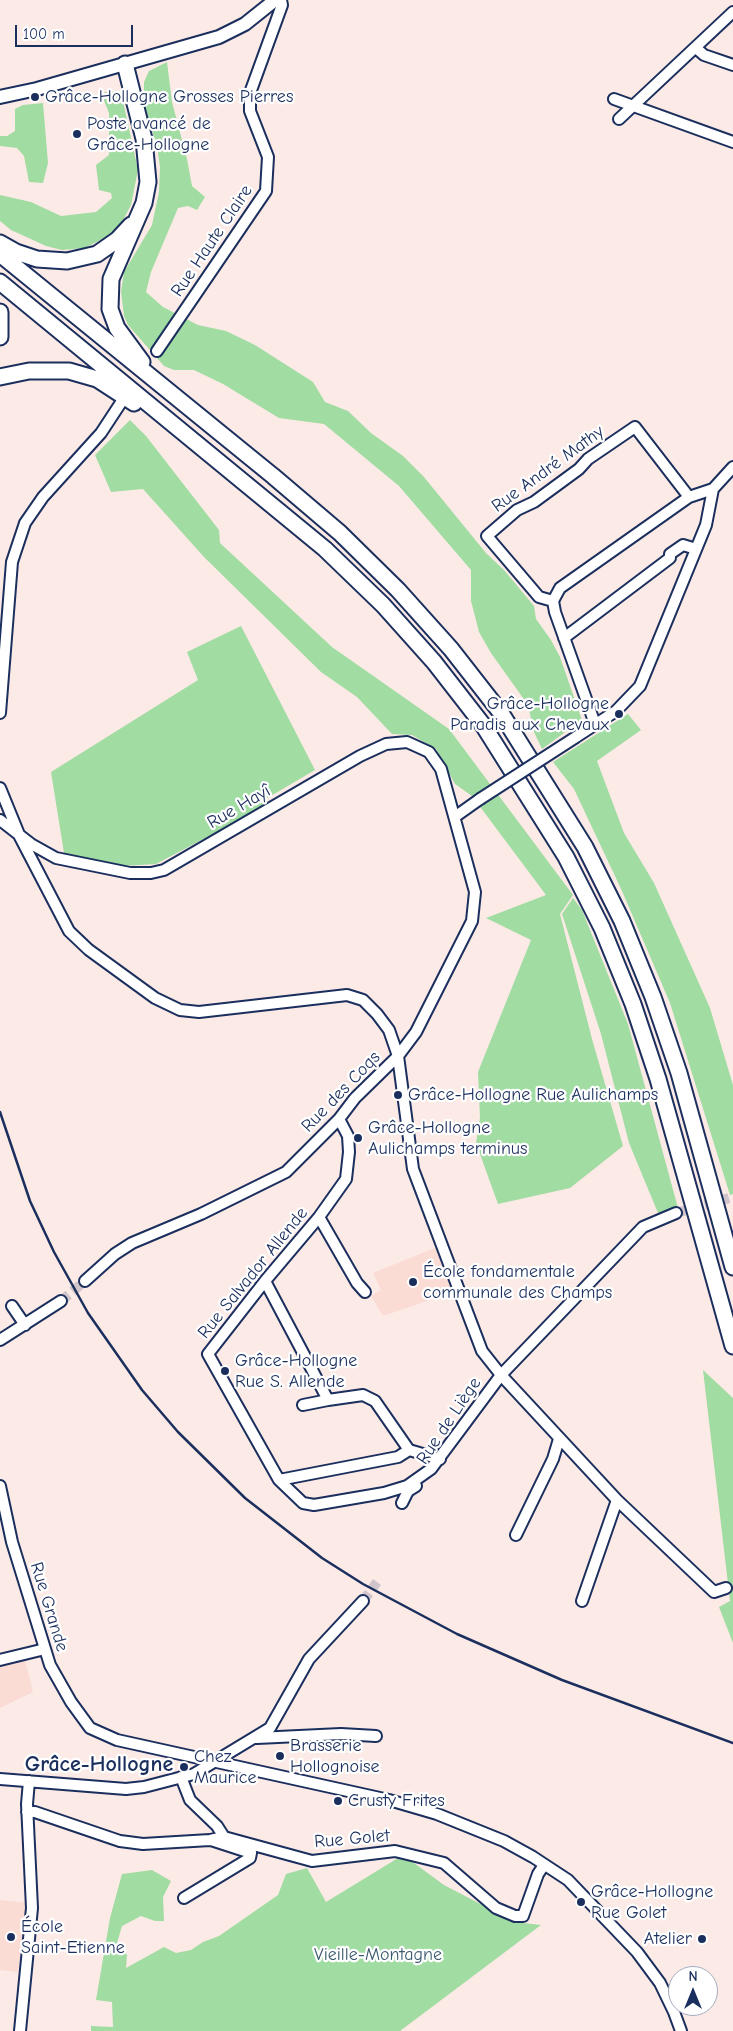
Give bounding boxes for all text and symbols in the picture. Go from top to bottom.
scale bar [18,15,135,47]
text: 100 m [23,25,65,43]
place label: Grâce-Hollogne Grosses Pierres [45,86,293,108]
marker: Grâce-Hollogne Grosses Pierres [29,91,41,103]
place label: Poste avancé de Grâce-Hollogne [87,113,211,156]
marker: Poste avancé de Grâce-Hollogne [71,128,83,140]
street label: Rue Haute Claire [167,181,257,301]
street label: Rue André Mathy [488,421,608,517]
place label: Grâce-Hollogne Paradis aux Chevaux [450,693,609,736]
marker: Grâce-Hollogne Paradis aux Chevaux [613,708,625,720]
street label: Rue Hayî [204,780,274,834]
street label: Rue des Coqs [297,1047,385,1137]
place label: Grâce-Hollogne Rue Aulichamps [408,1084,658,1106]
marker: Grâce-Hollogne Rue Aulichamps [392,1089,404,1101]
place label: Grâce-Hollogne Aulichamps terminus [368,1117,528,1160]
marker: Grâce-Hollogne Aulichamps terminus [352,1132,364,1144]
street label: Rue Salvador Allende [193,1203,313,1343]
place label: École fondamentale communale des Champs [423,1261,612,1304]
marker: École fondamentale communale des Champs [407,1276,419,1288]
place label: Grâce-Hollogne Rue S. Allende [235,1350,357,1392]
marker: Grâce-Hollogne Rue S. Allende [219,1365,231,1377]
street label: Rue de Liège [412,1373,486,1469]
street label: Rue Grande [25,1560,73,1654]
place label: Brasserie Hollognoise [290,1735,379,1778]
place label: Chez Maurice [194,1746,256,1788]
marker: Brasserie Hollognoise [274,1750,286,1762]
district label: Grâce-Hollogne [25,1752,173,1778]
marker: Chez Maurice [178,1761,190,1773]
place label: Crusty Frites [348,1790,445,1812]
marker: Crusty Frites [332,1795,344,1807]
street label: Rue Golet [313,1825,391,1853]
place label: Grâce-Hollogne Rue Golet [591,1881,713,1924]
marker: Grâce-Hollogne Rue Golet [575,1896,587,1908]
place label: École Saint-Etienne [21,1916,125,1958]
place label: Atelier [644,1928,692,1950]
marker: École Saint-Etienne [5,1931,17,1943]
marker: Atelier [696,1933,708,1945]
park label: Vieille-Montagne [314,1944,442,1966]
north arrow [668,1966,718,2016]
text: N [688,1968,698,1985]

